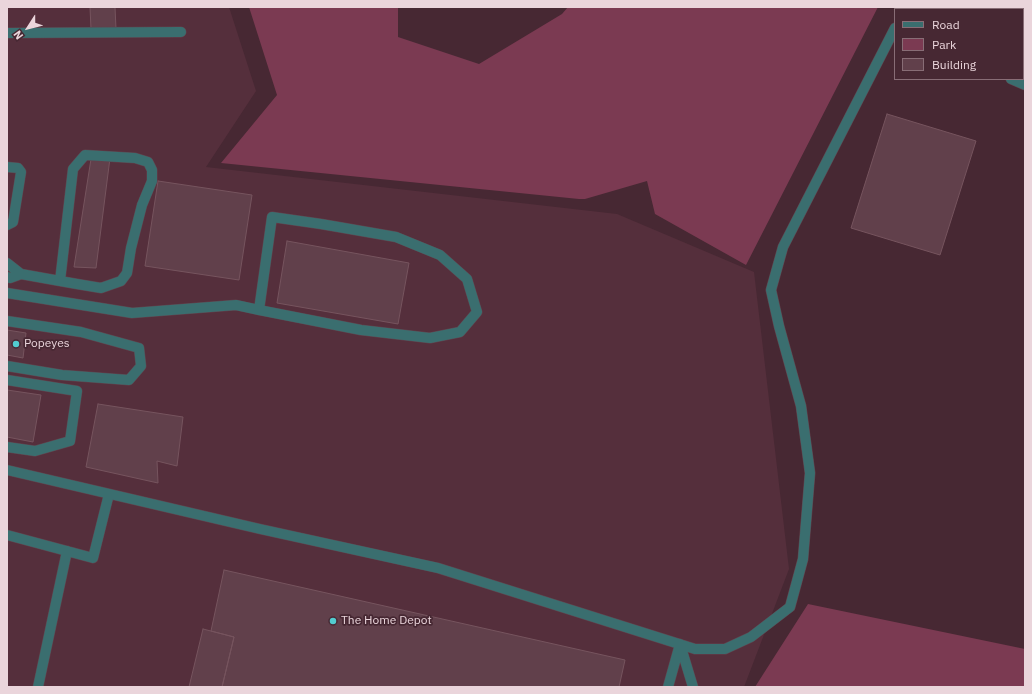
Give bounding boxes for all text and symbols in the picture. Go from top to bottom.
north arrow [8,8,48,48]
legend [894,8,1024,80]
text: Road [932,17,960,32]
text: N [10,28,26,42]
text: Park [932,37,956,52]
text: Building [932,57,976,72]
place label: Popeyes [24,337,70,351]
marker: Popeyes [11,339,21,349]
place label: The Home Depot [341,614,432,628]
marker: The Home Depot [328,616,338,626]

